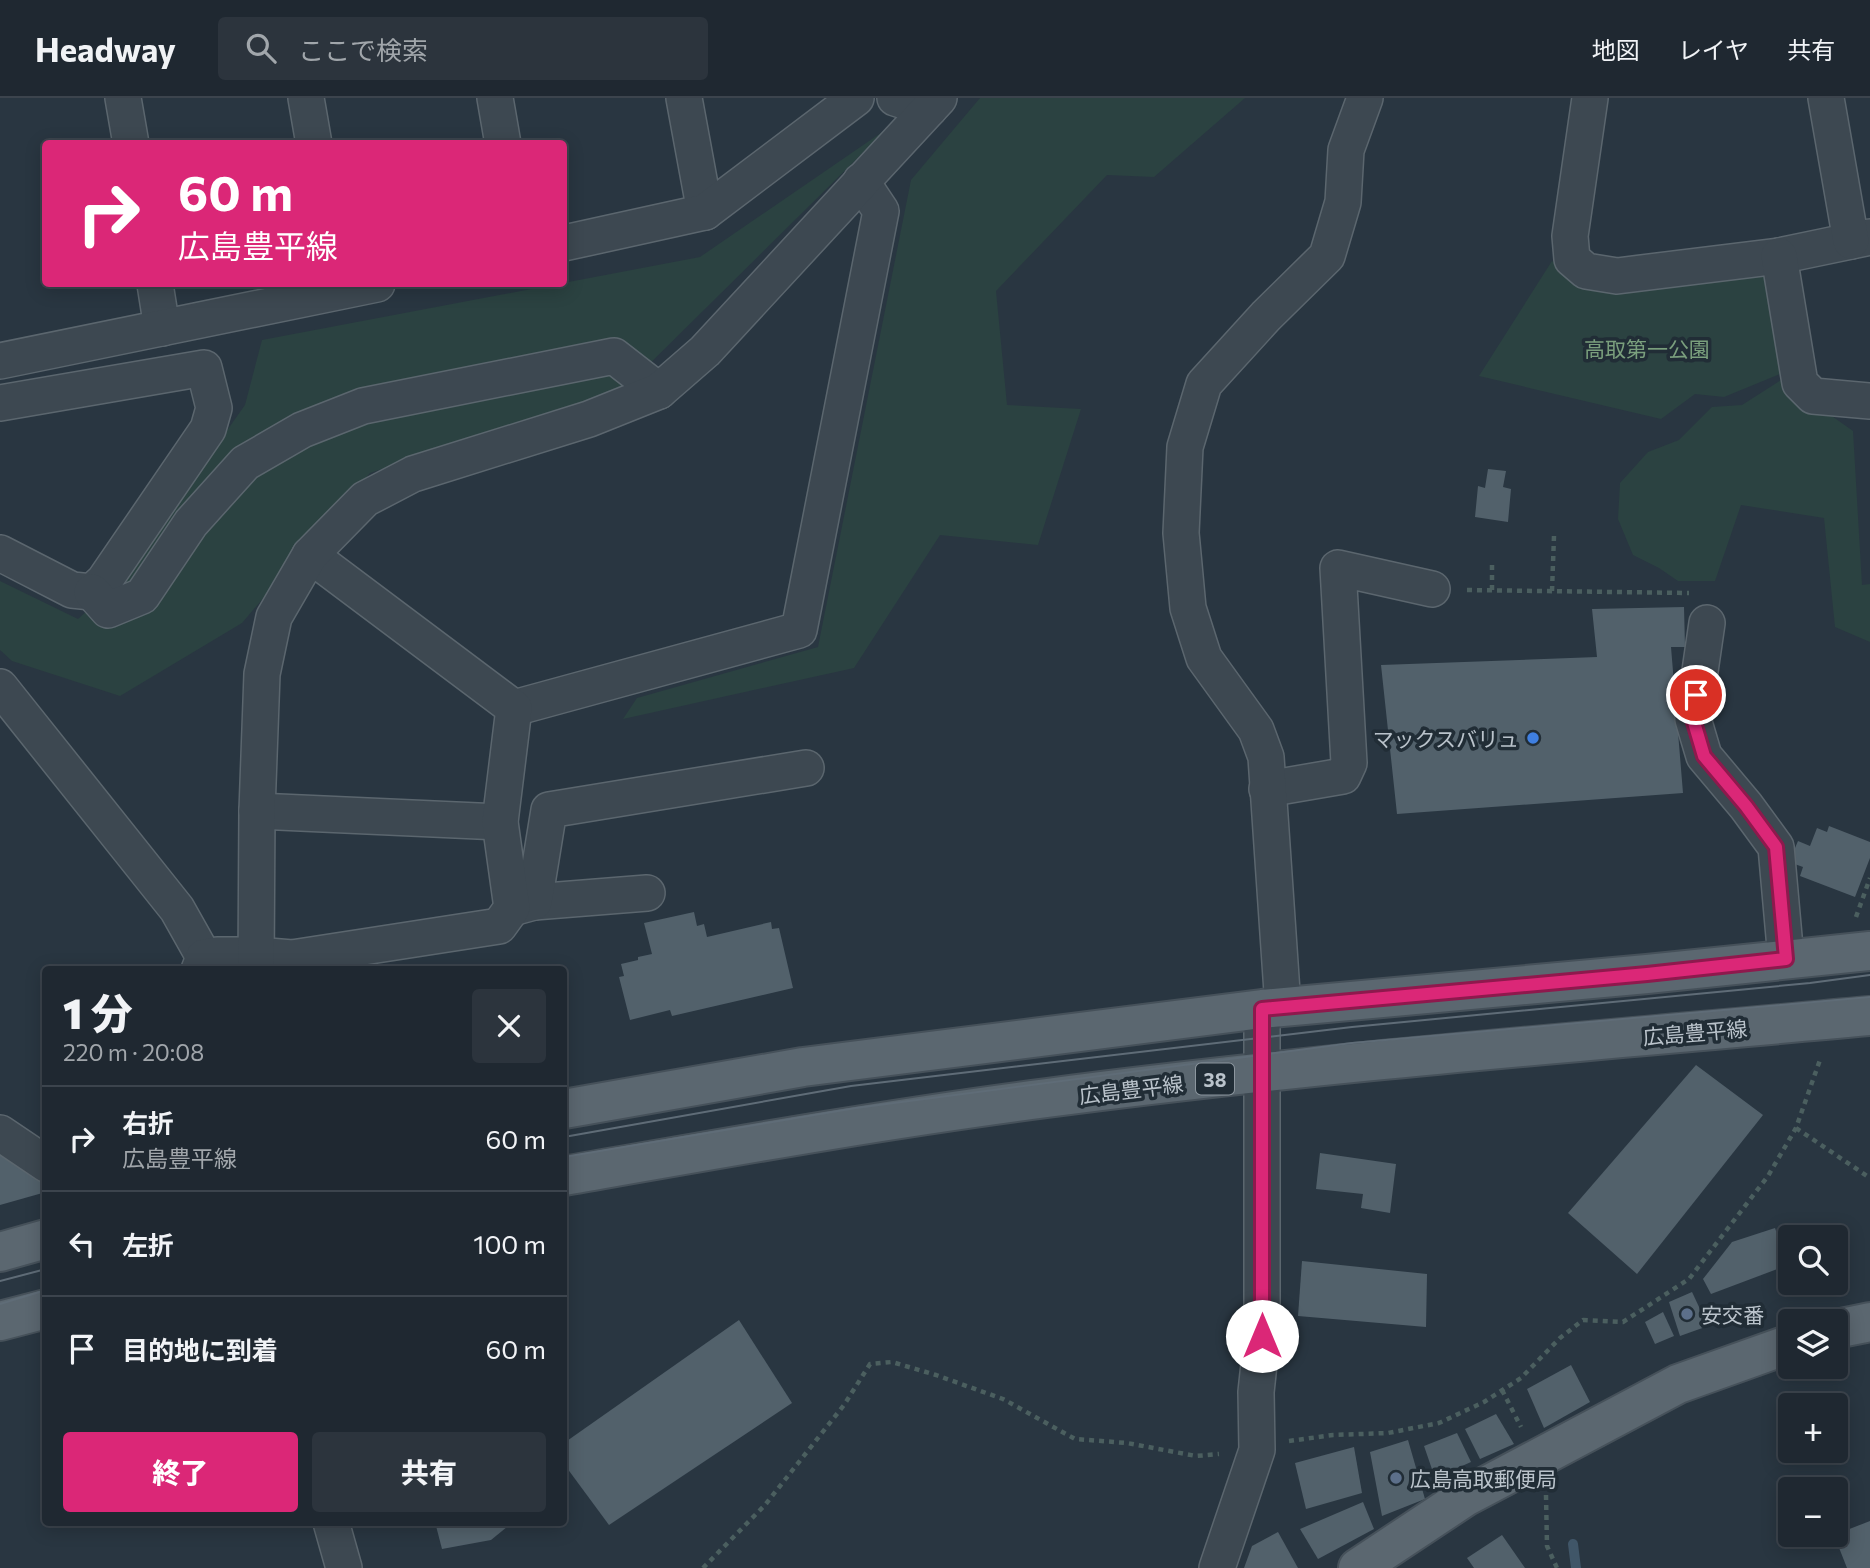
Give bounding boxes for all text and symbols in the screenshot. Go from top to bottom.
search box [218,17,708,80]
text: Headway [35,28,176,69]
icon: search [242,29,280,67]
text: ここで検索 [298,34,428,65]
text: 地図 [1592,35,1640,64]
text: レイヤ [1678,35,1749,64]
text: 共有 [1787,35,1835,64]
text: 60 m [178,161,293,221]
icon: right [63,168,154,259]
text: 広島豊平線 [178,225,338,265]
park label: 高取第一公園 [1584,336,1710,361]
pin [1666,665,1726,725]
icon: arrive [1677,676,1715,714]
place label: マックスバリュ [1373,726,1519,751]
marker: マックスバリュ [1525,730,1541,746]
text: 1 分 [63,986,133,1038]
button: close [472,989,546,1063]
street label: 広島豊平線 [1642,1015,1748,1049]
text: 220 m · 20:08 [63,1038,204,1066]
road number: 38 [1196,1063,1234,1094]
street label: 広島豊平線 [1077,1070,1185,1108]
text: 右折 [122,1107,174,1138]
icon: right [63,1120,101,1158]
text: 60 m [486,1123,546,1154]
text: 広島豊平線 [122,1144,237,1172]
icon: left [63,1225,101,1263]
map controls [1778,1225,1848,1547]
button: search [1778,1225,1848,1295]
text: 100 m [473,1228,546,1259]
text: 左折 [122,1229,174,1260]
position arrow [1225,1299,1299,1373]
place label: 安交番 [1701,1302,1764,1327]
marker: 安交番 [1679,1306,1695,1322]
button: layers [1778,1309,1848,1379]
icon: arrive [63,1330,101,1368]
text: 60 m [486,1333,546,1364]
text: 目的地に到着 [122,1334,278,1365]
button: + [1778,1393,1848,1463]
button: 終了 [63,1432,298,1512]
button: 共有 [312,1432,546,1512]
place label: 広島高取郵便局 [1410,1466,1557,1491]
marker: 広島高取郵便局 [1388,1470,1404,1486]
button: − [1778,1477,1848,1547]

